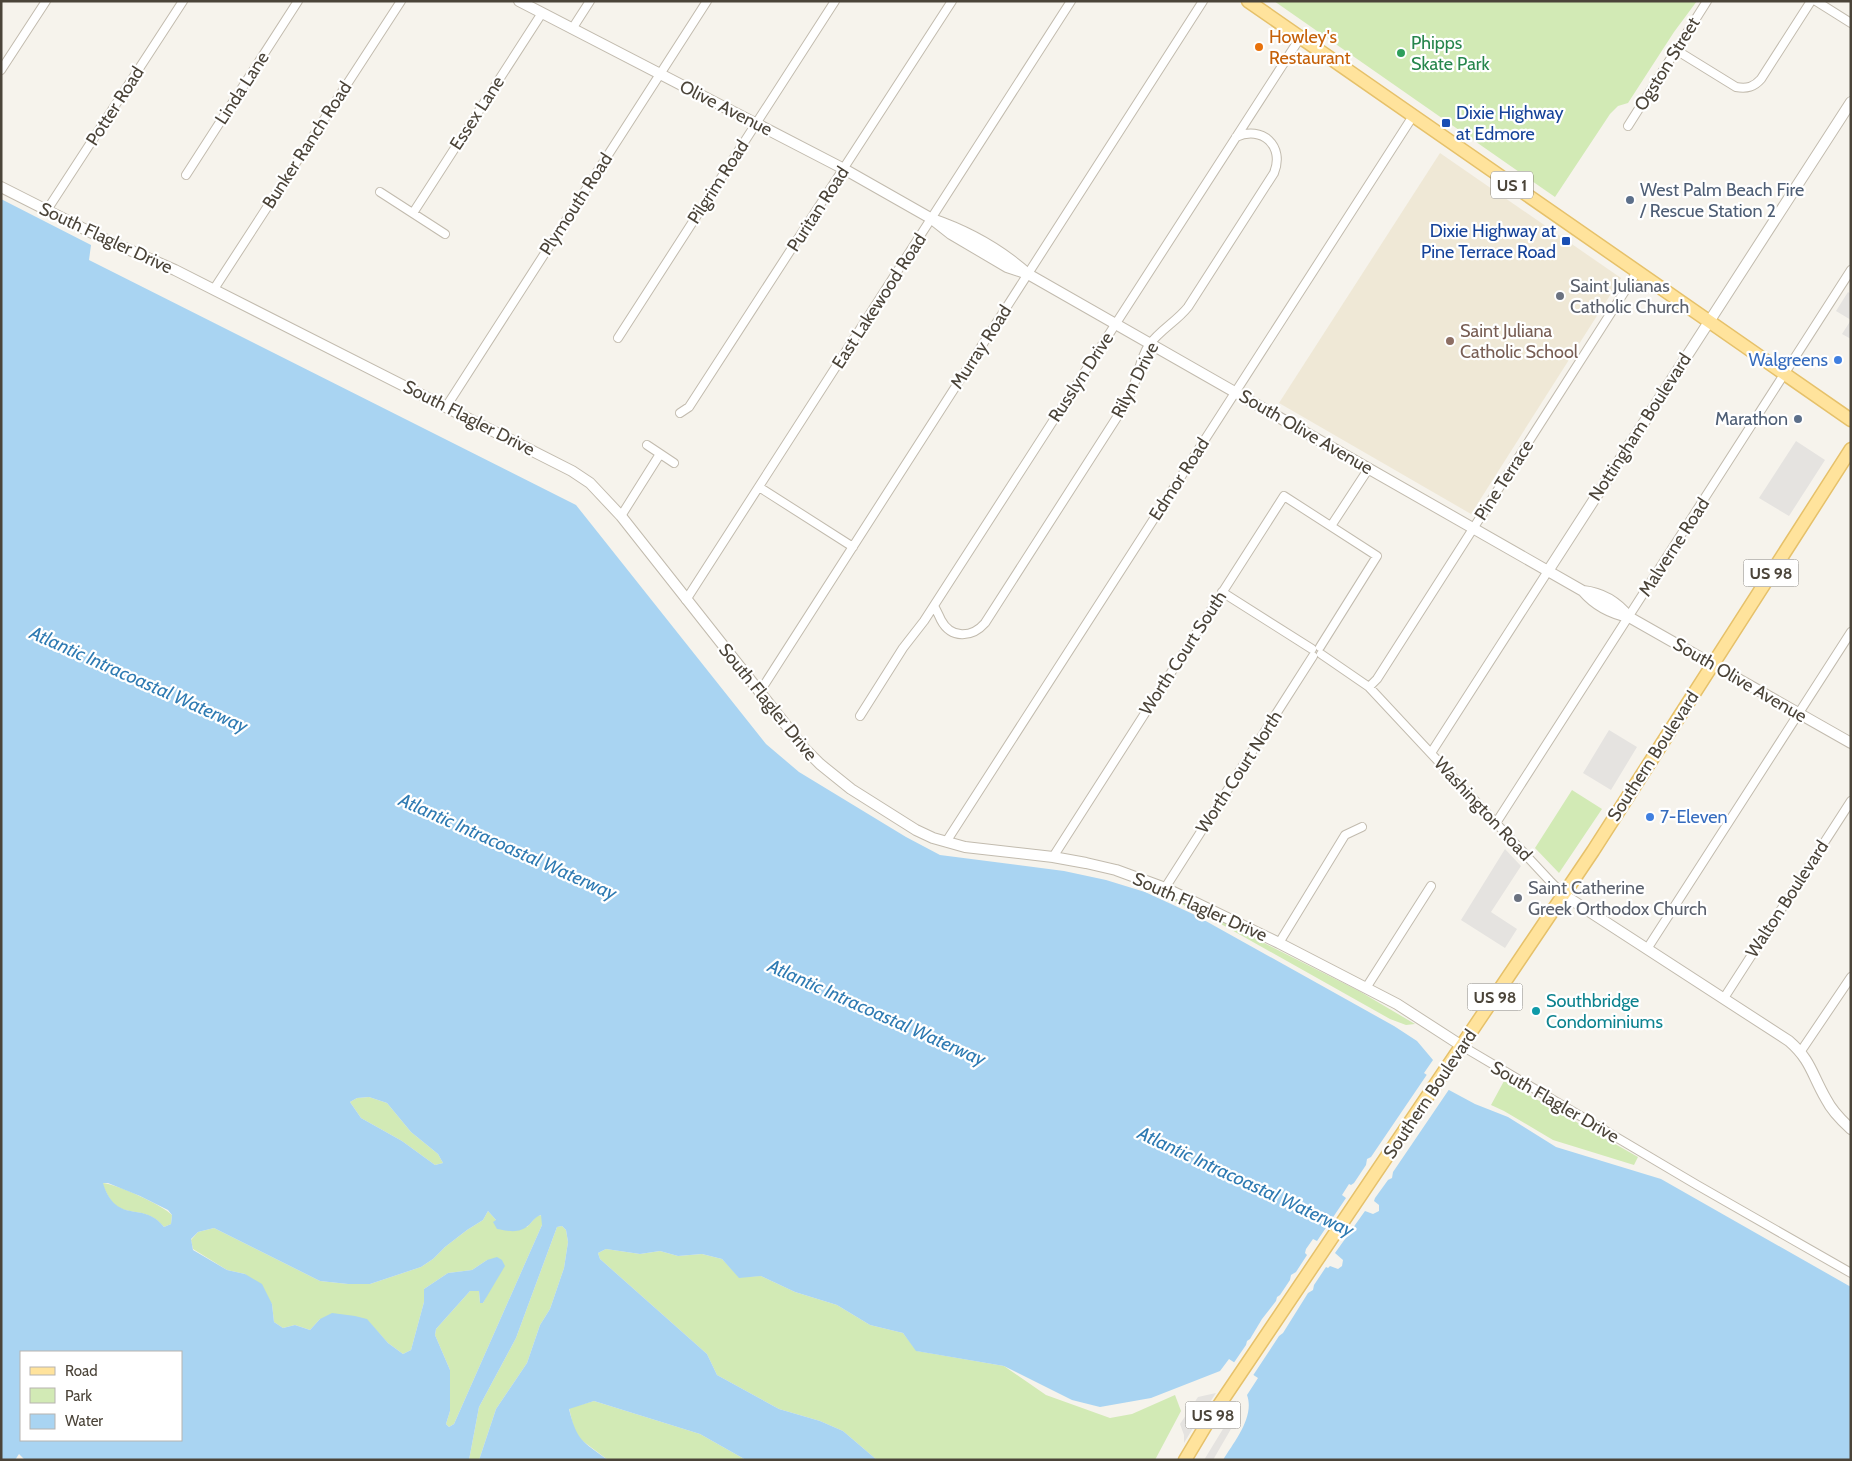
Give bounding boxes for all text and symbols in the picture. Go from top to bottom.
street label: Ogston Street [1629,13,1705,115]
place label: Howley's Restaurant [1269,26,1351,69]
place label: Phipps Skate Park [1411,32,1490,75]
marker: Howley's Restaurant [1253,41,1265,53]
street label: Linda Lane [210,47,274,129]
marker: Phipps Skate Park [1395,47,1407,59]
street label: Potter Road [81,62,149,150]
street label: Essex Lane [445,72,509,154]
street label: Olive Avenue [676,75,776,141]
street label: Bunker Ranch Road [258,77,356,213]
place label: Dixie Highway at Edmore [1456,102,1564,145]
marker: Dixie Highway at Edmore [1440,117,1452,129]
street label: Pilgrim Road [683,136,753,228]
street label: Plymouth Road [535,149,617,259]
street label: Puritan Road [782,162,854,256]
road number: US 1 [1491,172,1533,198]
place label: West Palm Beach Fire / Rescue Station 2 [1639,179,1804,222]
marker: West Palm Beach Fire / Rescue Station 2 [1624,194,1636,206]
street label: South Flagler Drive [36,197,176,279]
place label: Dixie Highway at Pine Terrace Road [1421,220,1556,263]
street label: East Lakewood Road [827,229,931,373]
marker: Dixie Highway at Pine Terrace Road [1560,235,1572,247]
place label: Saint Julianas Catholic Church [1570,275,1689,318]
marker: Saint Julianas Catholic Church [1554,290,1566,302]
street label: Murray Road [946,301,1016,393]
place label: Saint Juliana Catholic School [1460,320,1579,363]
street label: Russlyn Drive [1044,328,1118,426]
marker: Saint Juliana Catholic School [1444,335,1456,347]
street label: Rilyn Drive [1107,338,1163,422]
street label: Nottingham Boulevard [1584,349,1696,505]
place label: Walgreens [1748,349,1828,371]
marker: Walgreens [1832,354,1844,366]
street label: South Flagler Drive [400,375,538,461]
street label: South Olive Avenue [1235,385,1377,479]
place label: Marathon [1715,408,1788,430]
marker: Marathon [1792,413,1804,425]
street label: Edmor Road [1144,434,1214,524]
street label: Pine Terrace [1470,435,1538,525]
street label: Malverne Road [1634,494,1714,600]
road number: US 98 [1744,560,1798,586]
street label: Worth Court South [1135,587,1231,719]
water label: Atlantic Intracoastal Waterway [26,621,252,738]
street label: South Olive Avenue [1669,633,1811,727]
street label: South Flagler Drive [714,639,822,765]
street label: Southern Boulevard [1603,687,1703,825]
street label: Worth Court North [1191,707,1287,837]
street label: Washington Road [1429,752,1537,866]
water label: Atlantic Intracoastal Waterway [395,788,621,905]
place label: 7-Eleven [1660,806,1728,828]
marker: 7-Eleven [1644,811,1656,823]
street label: Walton Boulevard [1741,836,1833,962]
street label: South Flagler Drive [1130,868,1270,946]
place label: Saint Catherine Greek Orthodox Church [1528,877,1707,920]
marker: Saint Catherine Greek Orthodox Church [1512,892,1524,904]
water label: Atlantic Intracoastal Waterway [764,954,990,1071]
road number: US 98 [1468,984,1522,1010]
place label: Southbridge Condominiums [1546,990,1663,1033]
marker: Southbridge Condominiums [1530,1005,1542,1017]
street label: Southern Boulevard [1379,1025,1481,1163]
street label: South Flagler Drive [1487,1056,1623,1148]
water label: Atlantic Intracoastal Waterway [1133,1121,1359,1242]
legend [20,1351,182,1441]
text: Road [65,1362,98,1380]
text: Park [65,1387,92,1405]
road number: US 98 [1186,1402,1240,1428]
text: Water [65,1412,103,1430]

